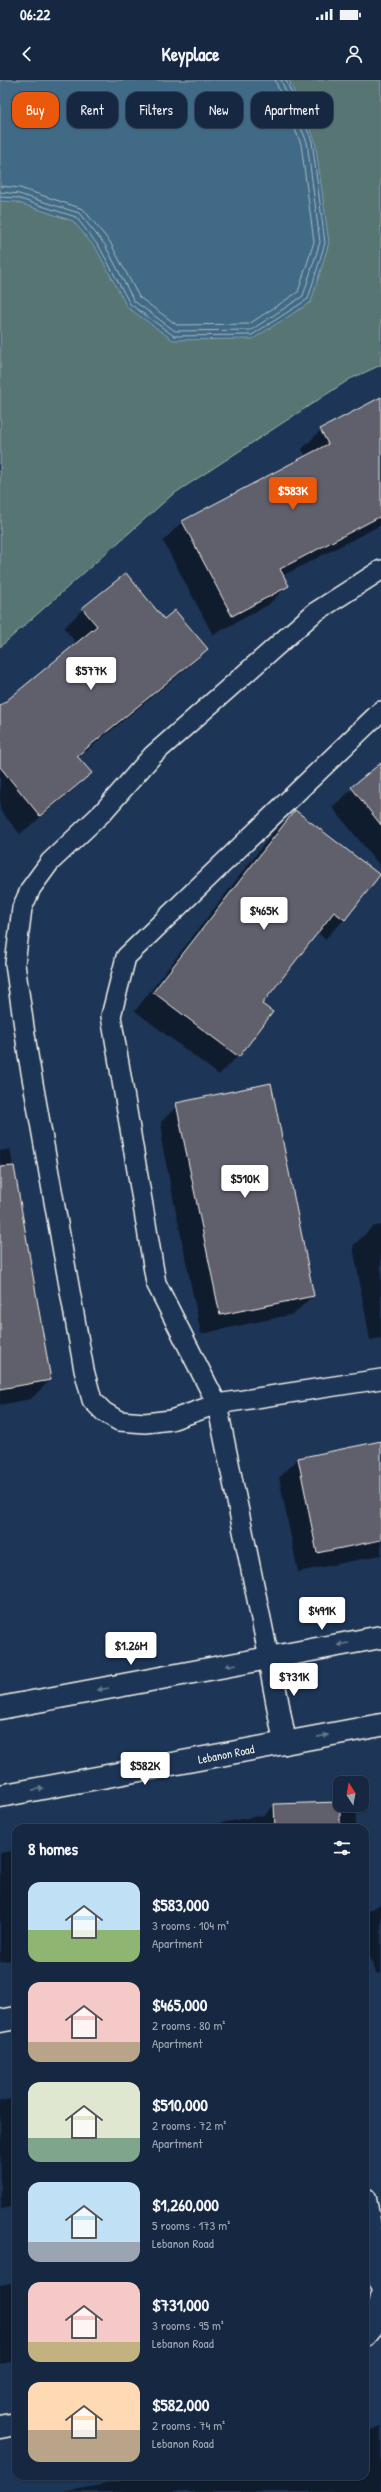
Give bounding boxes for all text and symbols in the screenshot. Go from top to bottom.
text: 06:22 [20,4,50,25]
text: Keyplace [162,42,219,67]
icon: back [16,43,38,65]
icon: person [343,43,365,65]
chip: Buy [12,92,59,128]
chip: Rent [67,92,118,128]
chip: Filters [126,92,187,128]
chip: New [195,92,243,128]
chip: Apartment [251,92,333,128]
pin: $583K [265,477,321,511]
text: $583K [278,481,308,499]
pin: $577K [63,657,119,691]
text: $577K [75,661,107,679]
pin: $465K [236,897,292,931]
text: $465K [250,901,278,919]
pin: $510K [217,1165,273,1199]
text: $510K [230,1169,260,1187]
pin: $491K [294,1597,350,1631]
text: $491K [308,1601,336,1619]
pin: $1.26M [98,1632,164,1666]
text: $1.26M [114,1636,148,1654]
one-way arrow [337,1642,349,1648]
one-way arrow [225,1662,237,1668]
pin: $731K [266,1663,322,1697]
text: $731K [279,1667,309,1685]
one-way arrow [97,1686,109,1692]
one-way arrow [317,1733,329,1739]
street label: Lebanon Road [196,1740,256,1768]
pin: $582K [117,1752,173,1786]
text: $582K [130,1756,160,1774]
north arrow [333,1776,369,1812]
map controls [333,1776,369,1812]
one-way arrow [32,1786,44,1792]
text: 8 homes [28,1837,78,1860]
icon: filters [331,1837,353,1859]
text: $583,000 [152,1893,209,1916]
icon: home [60,1898,108,1946]
text: 3 rooms · 104 m² [152,1916,229,1934]
text: Apartment [152,1934,203,1952]
text: $465,000 [152,1993,207,2016]
icon: home [60,1998,108,2046]
text: 2 rooms · 80 m² [152,2016,225,2034]
text: Apartment [152,2034,203,2052]
text: $510,000 [152,2093,208,2116]
icon: home [60,2098,108,2146]
text: 2 rooms · 72 m² [152,2116,226,2134]
text: Apartment [152,2134,203,2152]
text: $1,260,000 [152,2193,219,2216]
icon: home [60,2198,108,2246]
text: 5 rooms · 173 m² [152,2216,230,2234]
text: Lebanon Road [152,2234,214,2252]
text: $731,000 [152,2293,209,2316]
icon: home [60,2298,108,2346]
text: 3 rooms · 95 m² [152,2316,224,2334]
text: Lebanon Road [152,2334,214,2352]
text: $582,000 [152,2393,209,2416]
icon: home [60,2398,108,2446]
text: 2 rooms · 74 m² [152,2416,225,2434]
text: Lebanon Road [152,2434,214,2452]

